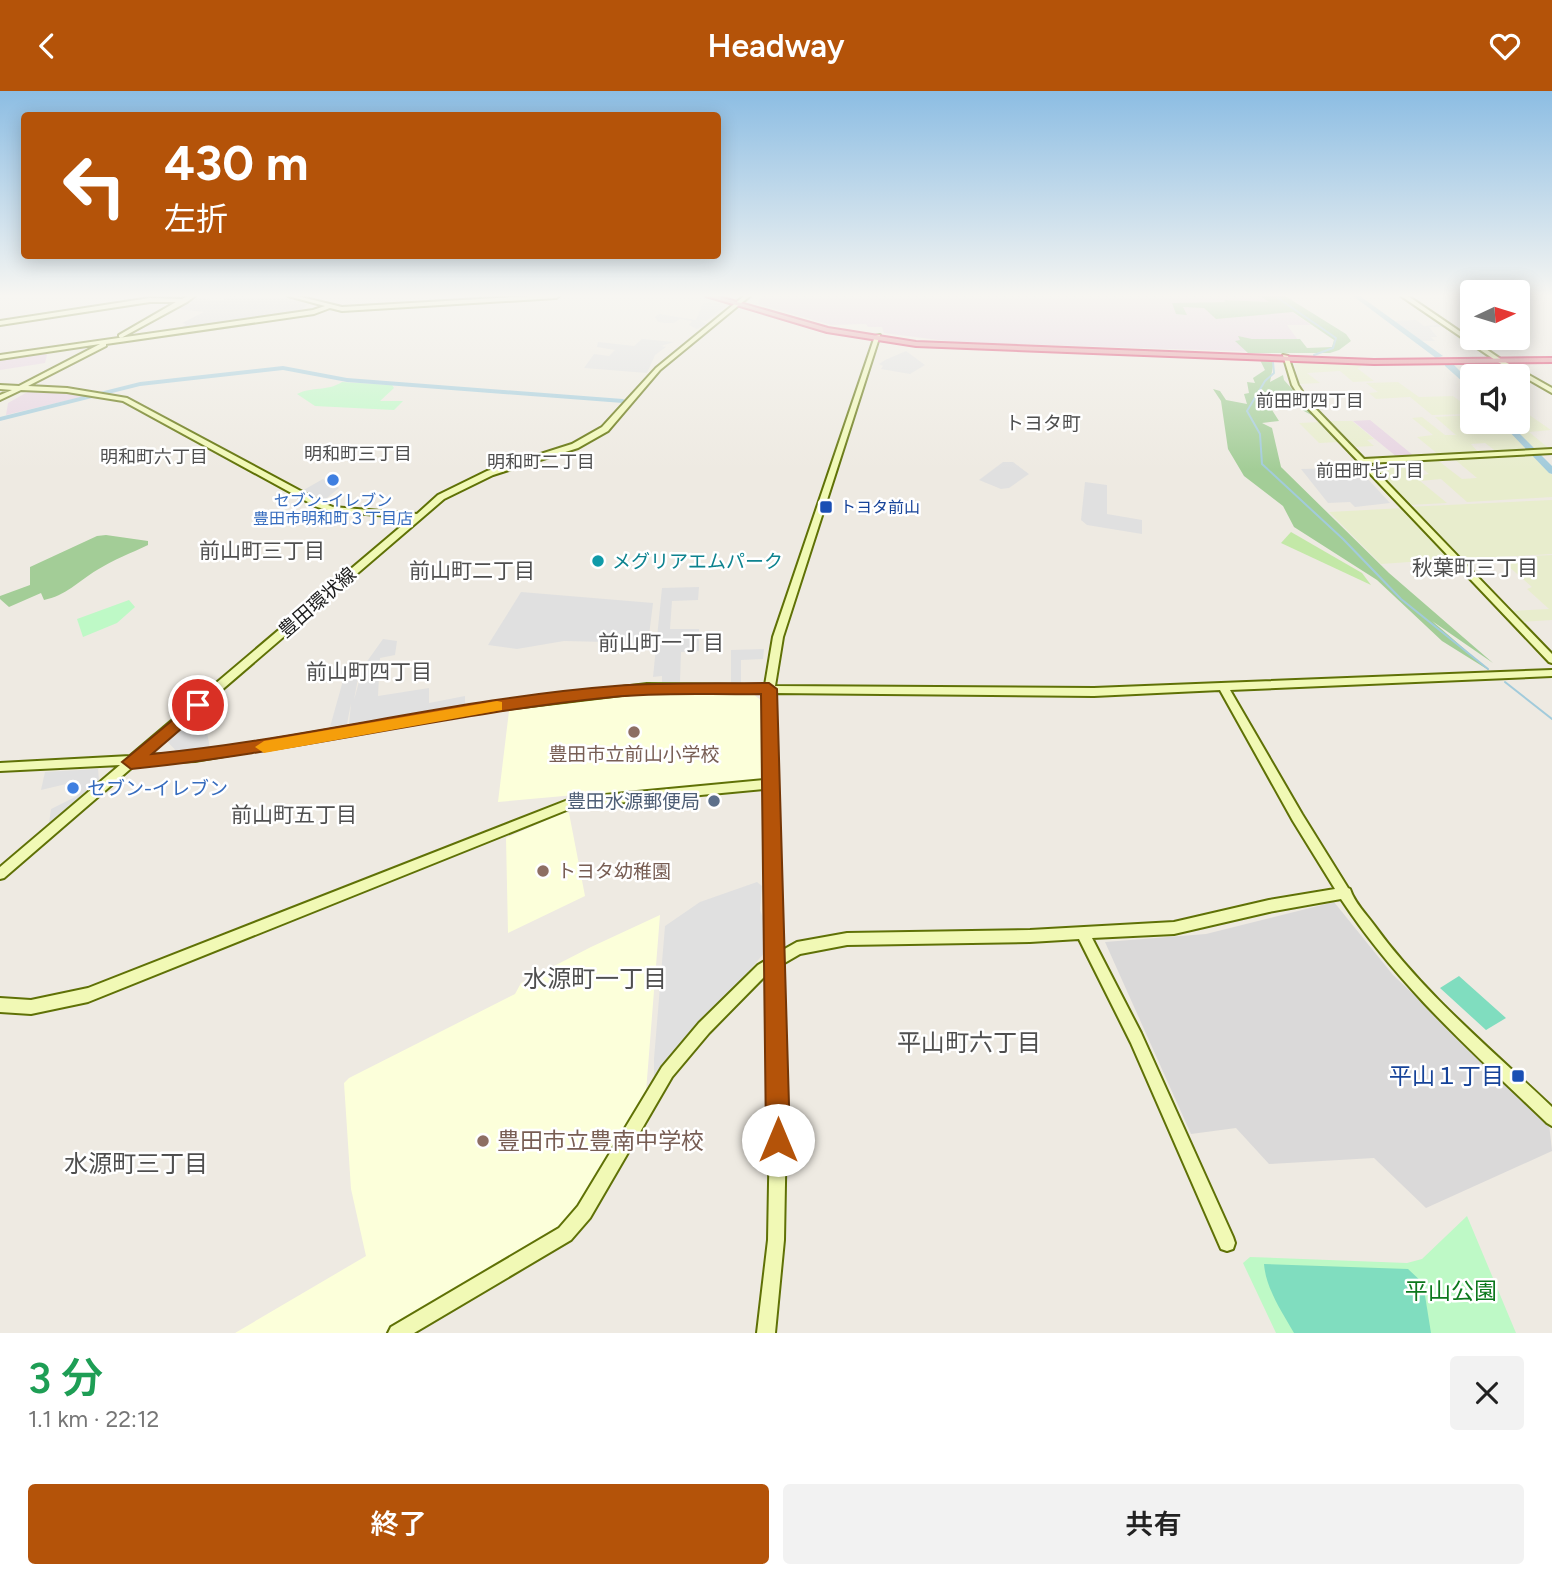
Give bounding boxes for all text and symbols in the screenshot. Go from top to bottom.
icon: back [28,27,66,65]
text: Headway [707,27,845,65]
icon: heart [1486,27,1524,65]
text: 430 m [164,133,308,192]
icon: left [49,140,140,231]
text: 左折 [164,200,228,238]
north arrow [1460,280,1530,350]
map controls [1460,280,1530,434]
button: sound [1460,364,1530,434]
district label: 前田町四丁目 [1256,390,1364,412]
district label: トヨタ町 [1005,412,1081,435]
district label: 明和町三丁目 [304,443,412,465]
district label: 明和町六丁目 [100,446,208,468]
district label: 明和町二丁目 [487,451,595,473]
district label: 前田町七丁目 [1316,460,1424,482]
marker: セブン-イレブン 豊田市明和町３丁目店 [325,472,341,488]
place label: セブン-イレブン 豊田市明和町３丁目店 [253,491,413,528]
place label: トヨタ前山 [840,498,920,517]
marker: トヨタ前山 [818,499,834,515]
district label: 前山町三丁目 [199,538,325,563]
place label: メグリアエムパーク [612,550,783,573]
marker: メグリアエムパーク [590,553,606,569]
district label: 秋葉町三丁目 [1412,555,1538,580]
district label: 前山町二丁目 [409,558,535,583]
street label: 豊田環状線 [274,563,361,642]
district label: 前山町一丁目 [598,630,724,655]
district label: 前山町四丁目 [306,659,432,684]
pin [168,675,228,735]
icon: arrive [179,686,217,724]
marker: 豊田市立前山小学校 [626,724,642,740]
place label: 豊田市立前山小学校 [548,743,720,766]
place label: セブン-イレブン [87,777,228,800]
marker: セブン-イレブン [65,780,81,796]
place label: 豊田水源郵便局 [567,790,700,813]
marker: 豊田水源郵便局 [706,793,722,809]
district label: 前山町五丁目 [231,802,357,827]
place label: トヨタ幼稚園 [557,860,671,883]
marker: トヨタ幼稚園 [535,863,551,879]
district label: 水源町一丁目 [523,964,667,993]
district label: 平山町六丁目 [897,1028,1041,1057]
place label: 平山１丁目 [1389,1062,1504,1090]
marker: 平山１丁目 [1510,1068,1526,1084]
position arrow [741,1103,815,1177]
place label: 豊田市立豊南中学校 [497,1127,704,1155]
marker: 豊田市立豊南中学校 [475,1133,491,1149]
district label: 水源町三丁目 [64,1149,208,1178]
park label: 平山公園 [1405,1277,1497,1305]
text: 3 分 [28,1353,103,1404]
button: close [1450,1356,1524,1430]
text: 1.1 km · 22:12 [28,1405,159,1433]
button: 終了 [28,1484,769,1564]
button: 共有 [783,1484,1524,1564]

